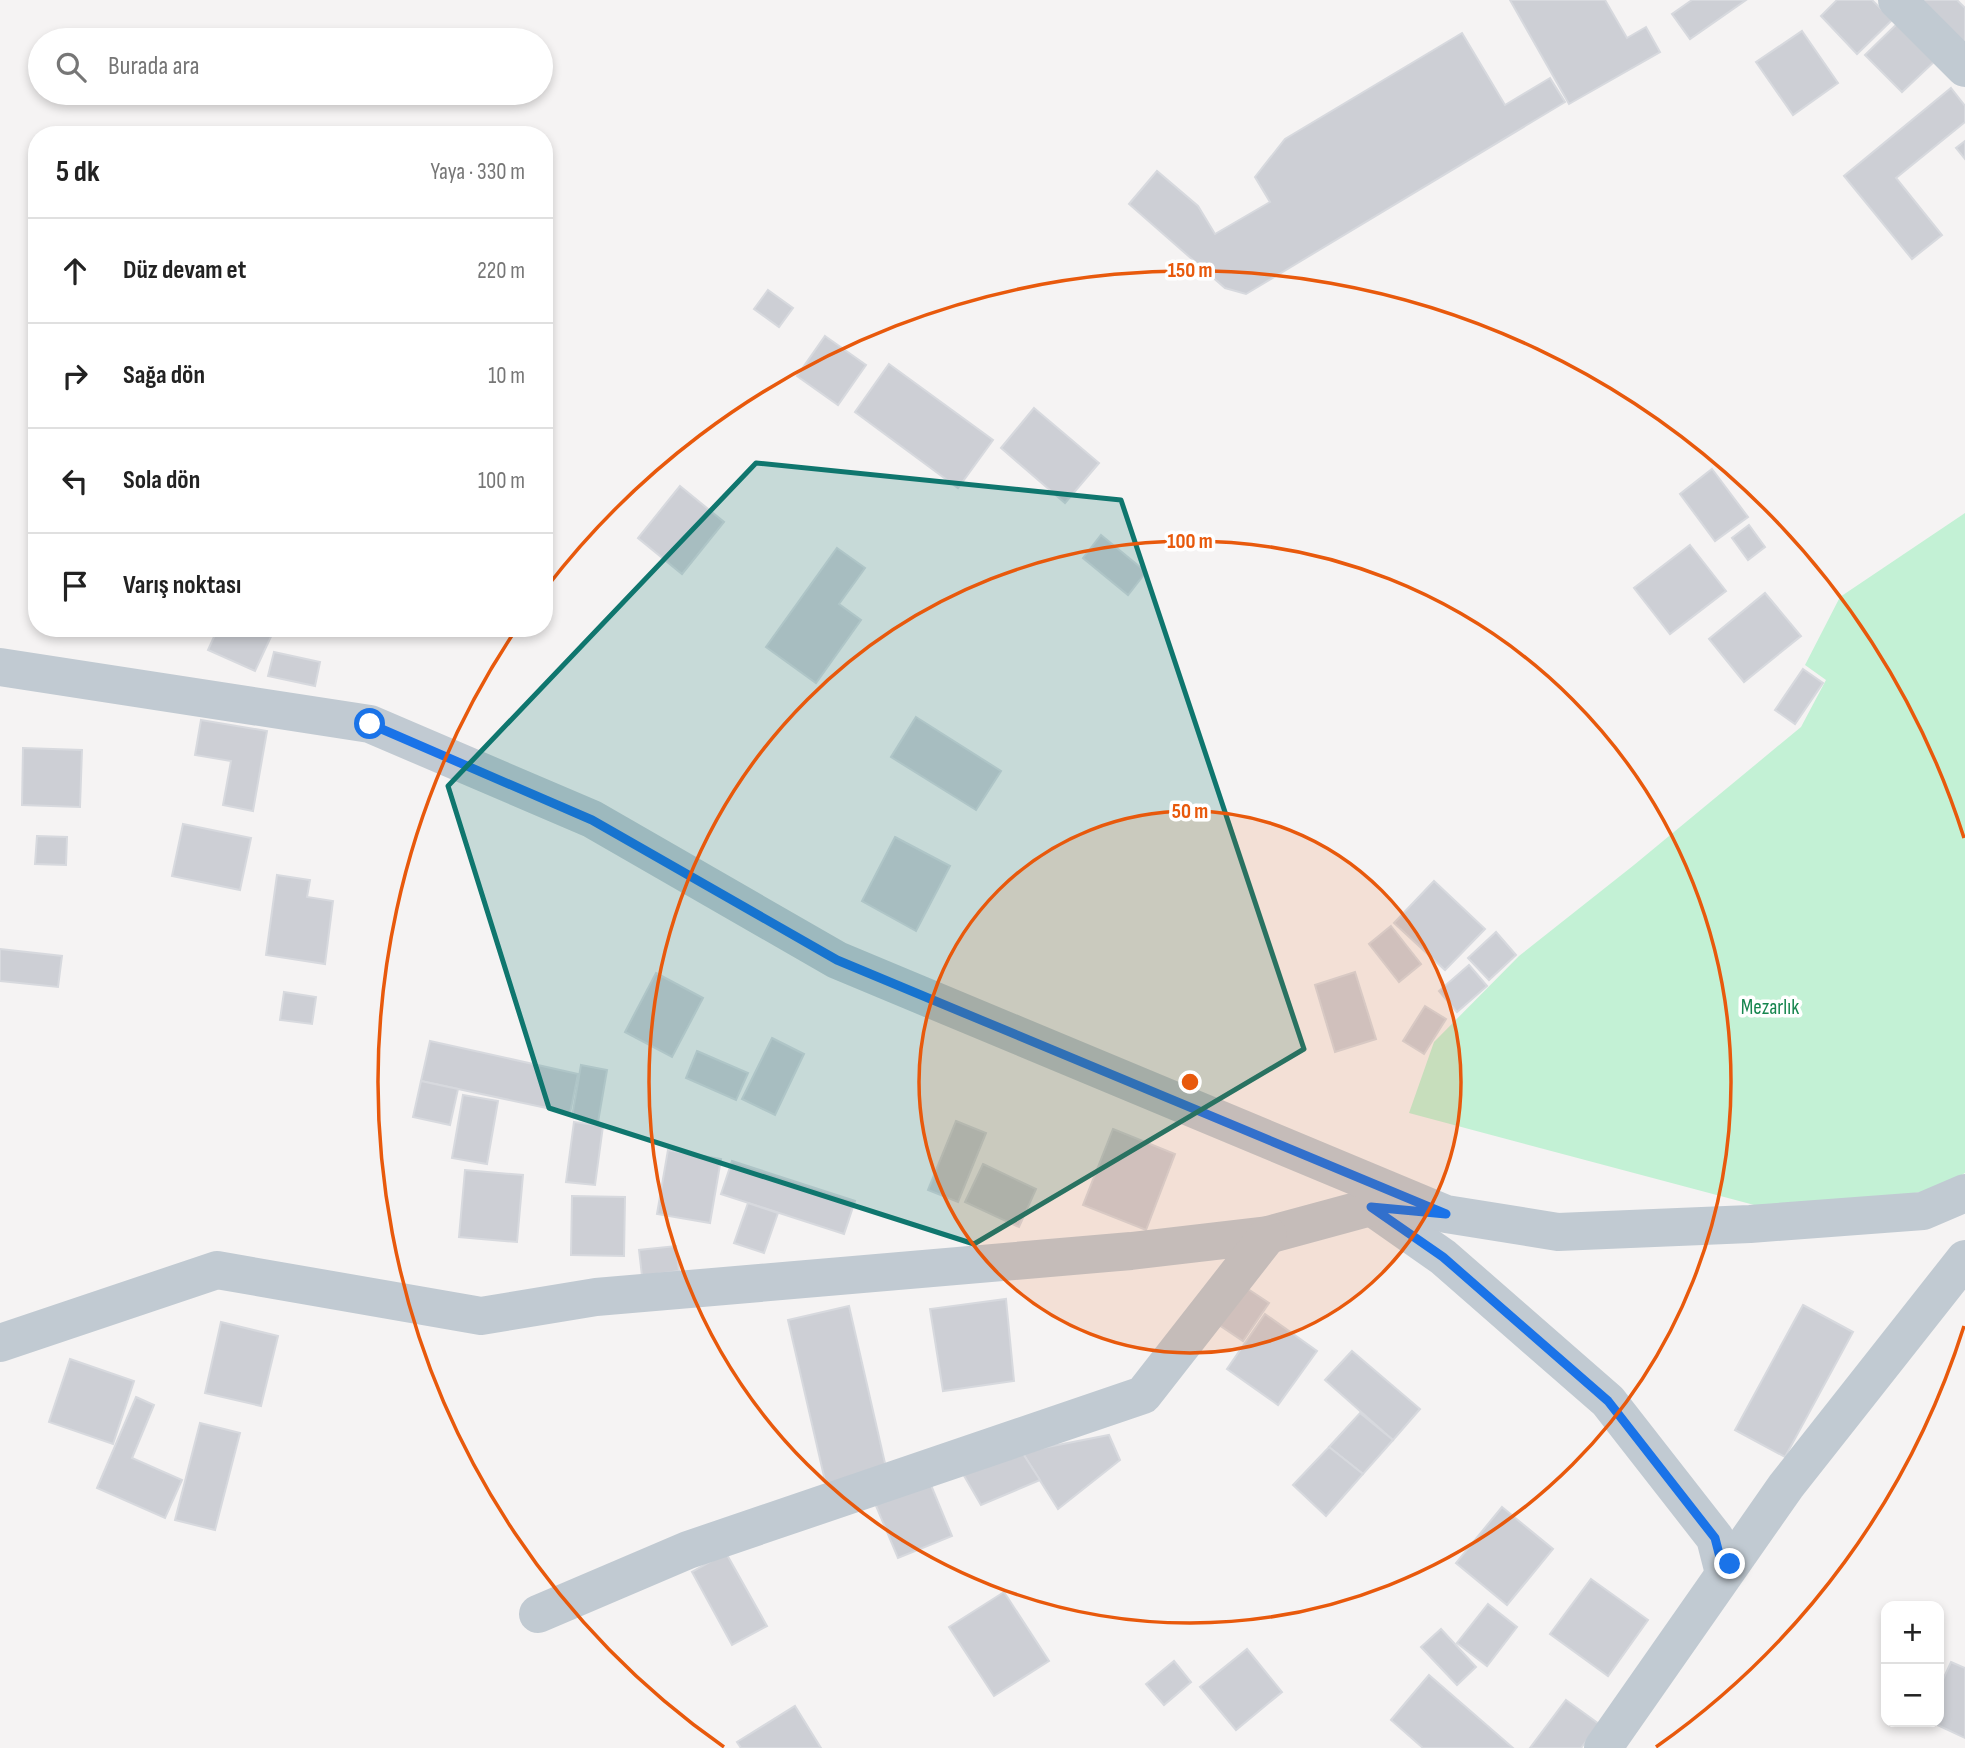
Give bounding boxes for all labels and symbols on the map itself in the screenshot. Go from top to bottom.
text: 150 m [1168,258,1212,283]
text: 100 m [1167,529,1213,554]
route start [354,708,385,739]
text: 50 m [1172,799,1208,824]
park label: Mezarlık [1741,995,1799,1020]
centre of rings [1178,1070,1202,1094]
route end [1714,1548,1745,1579]

